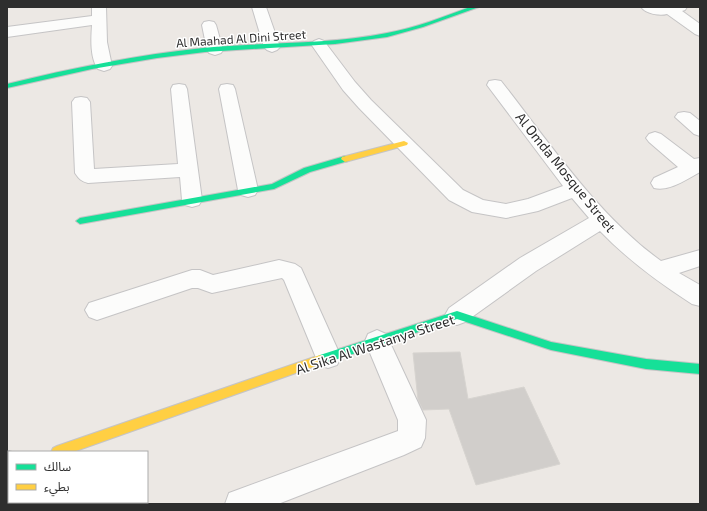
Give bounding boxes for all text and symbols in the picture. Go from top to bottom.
street label: Al Maahad Al Dini Street [176,26,307,50]
street label: Al Omda Mosque Street [513,109,619,235]
street label: Al Sika Al Wastanya Street [293,310,457,378]
legend [8,451,148,503]
text: سالك [44,459,71,473]
text: بطيء [44,479,70,497]

